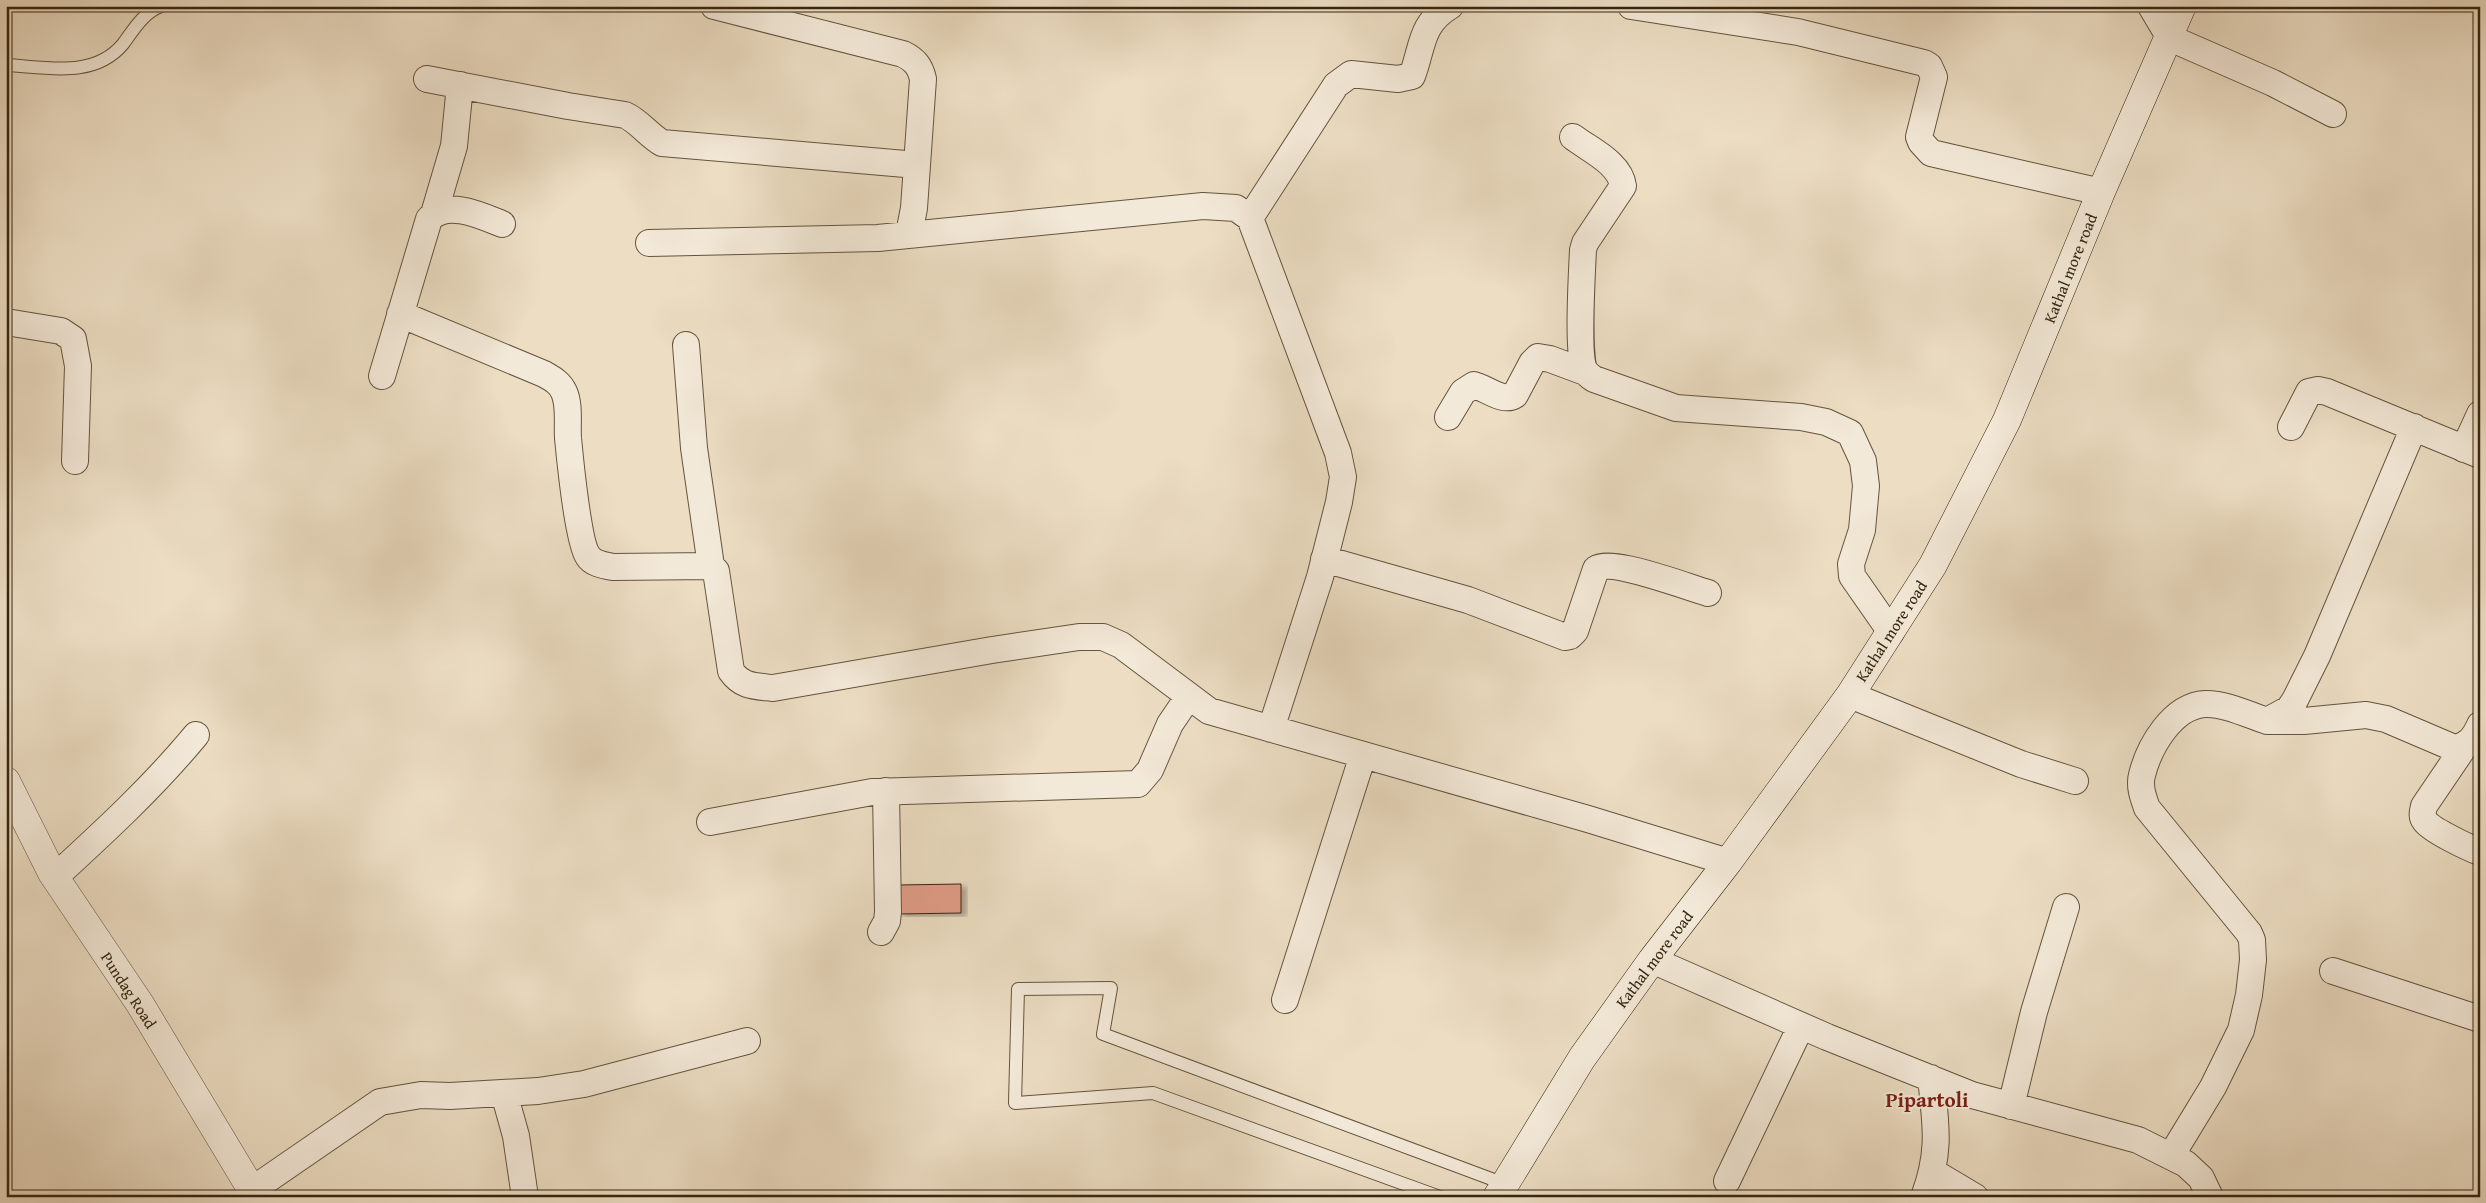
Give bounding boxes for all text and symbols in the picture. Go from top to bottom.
street label: Kathal more road [2037,209,2103,326]
street label: Kathal more road [1849,575,1933,686]
street label: Kathal more road [1609,905,1699,1013]
street label: Pundag Road [95,947,163,1034]
district label: Pipartoli [1885,1084,1969,1115]

